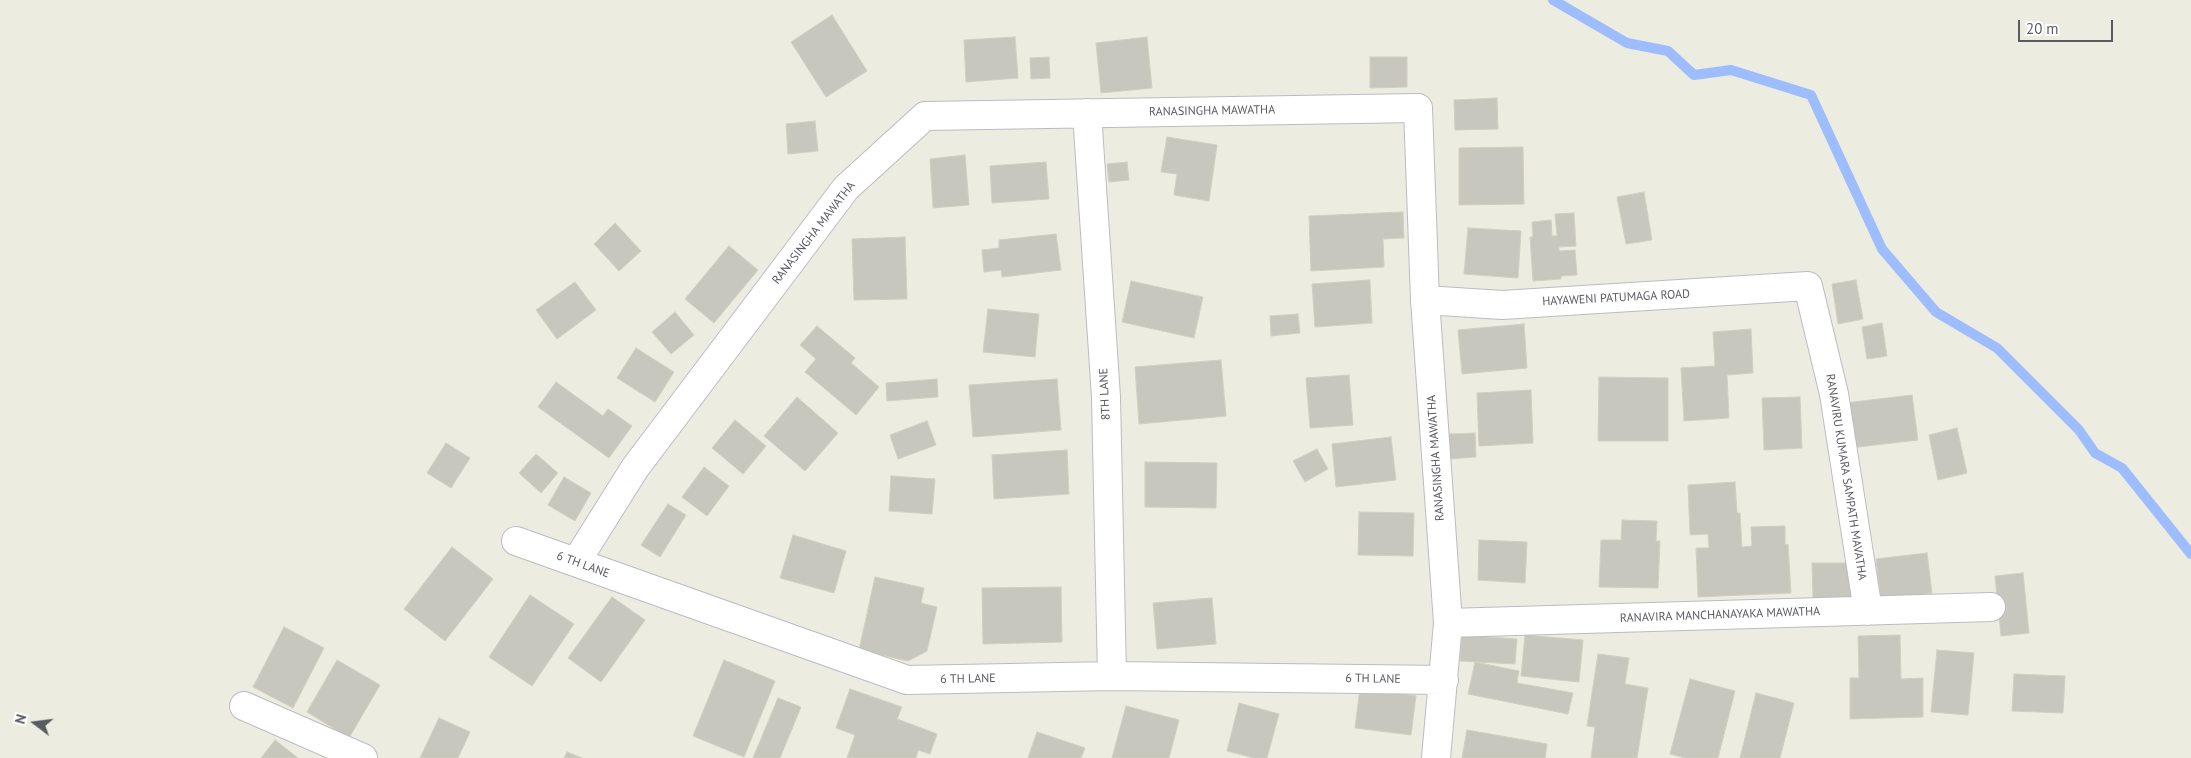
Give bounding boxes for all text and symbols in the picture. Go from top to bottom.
scale bar [2021,10,2116,42]
text: 20 m [2026,19,2059,38]
street label: RANASINGHA MAWATHA [1149,103,1275,119]
street label: RANASINGHA MAWATHA [769,179,859,287]
street label: HAYAWENI PATUMAGA ROAD [1542,287,1690,309]
street label: 8TH LANE [1096,368,1114,420]
street label: RANAVIRU KUMARA SAMPATH MAVATHA [1823,373,1869,581]
street label: RANASINGHA MAWATHA [1424,395,1448,521]
street label: 6 TH LANE [554,549,612,581]
street label: RANAVIRA MANCHANAYAKA MAWATHA [1620,604,1820,626]
street label: 6 TH LANE [940,671,996,687]
street label: 6 TH LANE [1345,671,1401,687]
north arrow [10,698,60,748]
text: N [11,712,30,726]

